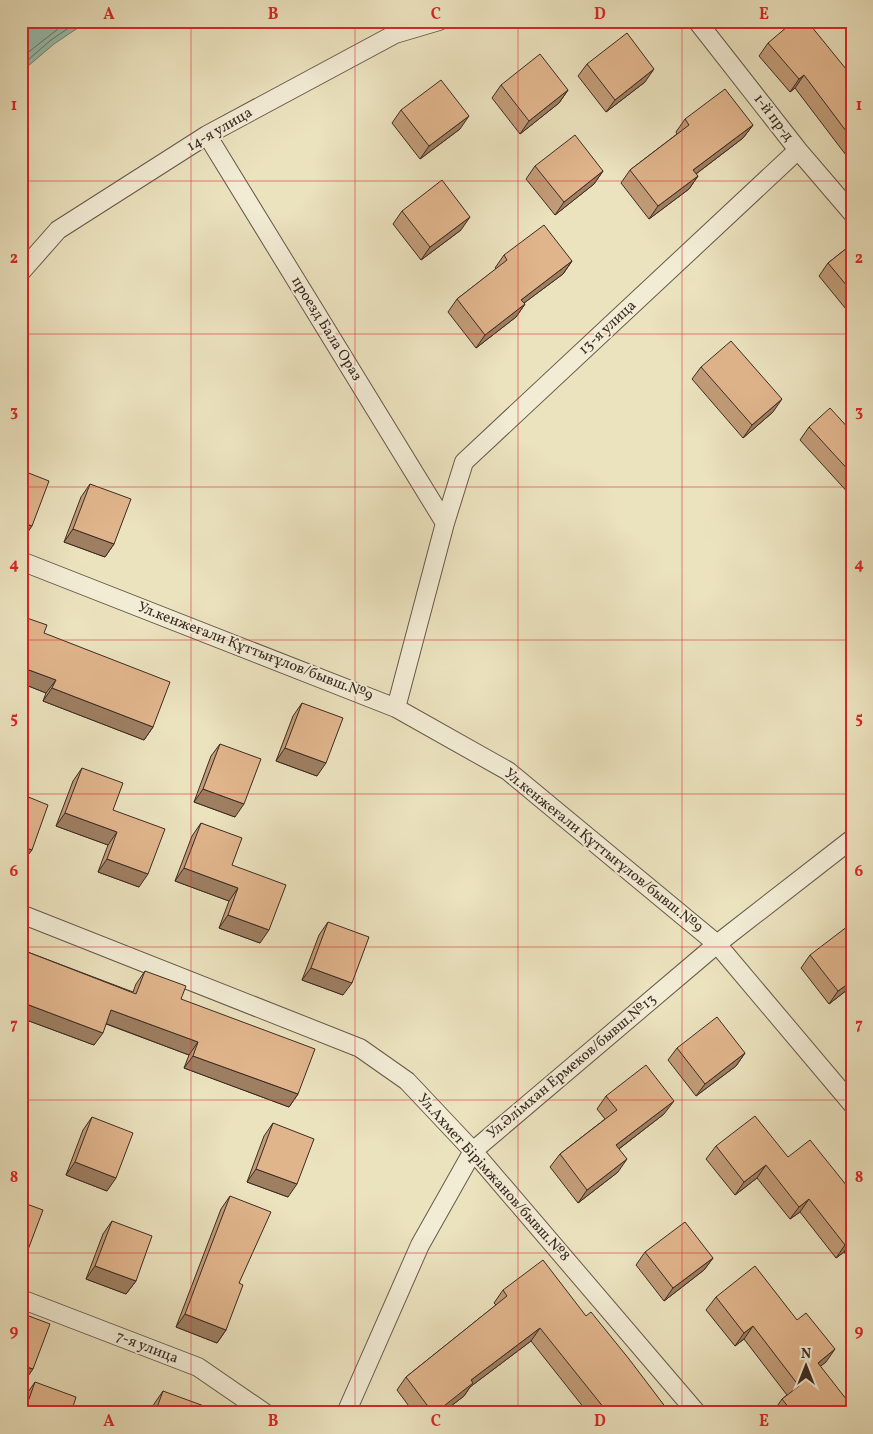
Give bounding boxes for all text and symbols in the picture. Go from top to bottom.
text: A [103,4,115,26]
text: B [268,4,279,26]
text: C [431,4,441,26]
text: D [594,4,606,26]
text: E [759,4,769,26]
street label: 1-й пр-д [748,90,798,146]
text: 1 [11,95,17,117]
text: 1 [856,95,862,117]
street label: 14-я улица [183,103,257,157]
text: 2 [10,248,18,270]
text: 2 [855,248,863,270]
street label: проезд Бала Ораз [285,273,367,385]
street label: 13-я улица [575,296,641,360]
text: 3 [10,401,18,423]
text: 3 [855,401,863,423]
text: 4 [9,554,19,576]
text: 4 [854,554,864,576]
street label: Ул.кенжеғали Құттығұлов/бывш.№9 [134,597,376,707]
text: 5 [10,708,18,730]
text: 5 [855,708,863,730]
street label: Ул.кенжеғали Құттығұлов/бывш.№9 [499,764,707,938]
text: 6 [10,861,19,883]
text: 6 [855,861,864,883]
street label: Ул.Әлімхан Ермеков/бывш.№13 [483,990,661,1144]
text: 7 [10,1014,18,1036]
text: 7 [855,1014,863,1036]
street label: Ул.Ахмет Бірімжанов/бывш.№8 [412,1089,574,1267]
text: 8 [10,1167,18,1189]
text: 8 [855,1167,863,1189]
text: 9 [10,1321,19,1343]
text: 9 [855,1321,864,1343]
street label: 7-я улица [113,1327,181,1369]
north arrow [780,1342,830,1392]
text: N [801,1345,811,1364]
text: A [103,1411,115,1433]
text: B [268,1411,279,1433]
text: C [431,1411,441,1433]
text: D [594,1411,606,1433]
text: E [759,1411,769,1433]

